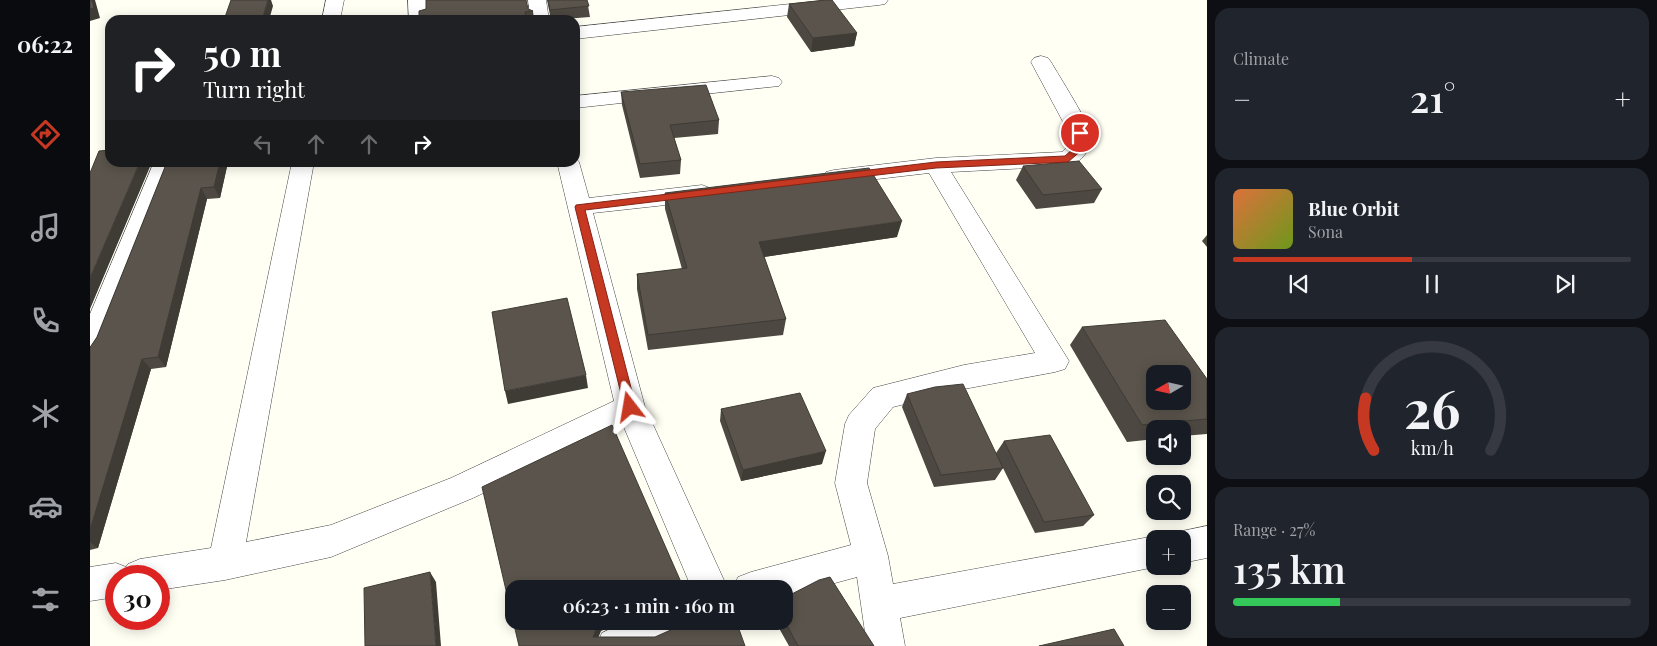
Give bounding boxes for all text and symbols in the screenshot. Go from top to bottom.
text: 06:22 [17,29,73,59]
text: 50 m [203,29,281,76]
icon: right [120,35,185,100]
text: Climate [1233,48,1289,69]
text: 21° [1410,72,1456,123]
text: Turn right [203,74,305,104]
text: − [1233,80,1251,117]
text: + [1615,80,1631,117]
pin [1059,112,1101,154]
icon: directions [28,117,63,152]
icon: arrive [1066,119,1094,147]
icon: left [249,130,277,158]
icon: ahead [302,130,330,158]
icon: ahead [355,130,383,158]
icon: right [408,130,436,158]
text: Blue Orbit [1308,195,1399,221]
icon: music [28,210,63,245]
text: Sona [1308,221,1343,242]
icon: previous [1285,270,1313,298]
icon: pause [1418,270,1446,298]
icon: next [1551,270,1579,298]
icon: phone [28,303,63,338]
north arrow [1146,365,1191,410]
map controls [1146,365,1191,630]
text: 26 [1404,373,1460,442]
position arrow [603,380,655,432]
icon: climate [28,396,63,431]
button: sound [1146,420,1191,465]
text: km/h [1411,436,1454,459]
button: search [1146,475,1191,520]
icon: car [28,489,63,524]
text: Range · 27% [1233,519,1315,540]
button: + [1146,530,1191,575]
text: 135 km [1233,543,1346,594]
speed limit sign: 30 [105,565,170,630]
icon: filters [28,582,63,617]
button: − [1146,585,1191,630]
text: 06:23 · 1 min · 160 m [563,592,735,618]

